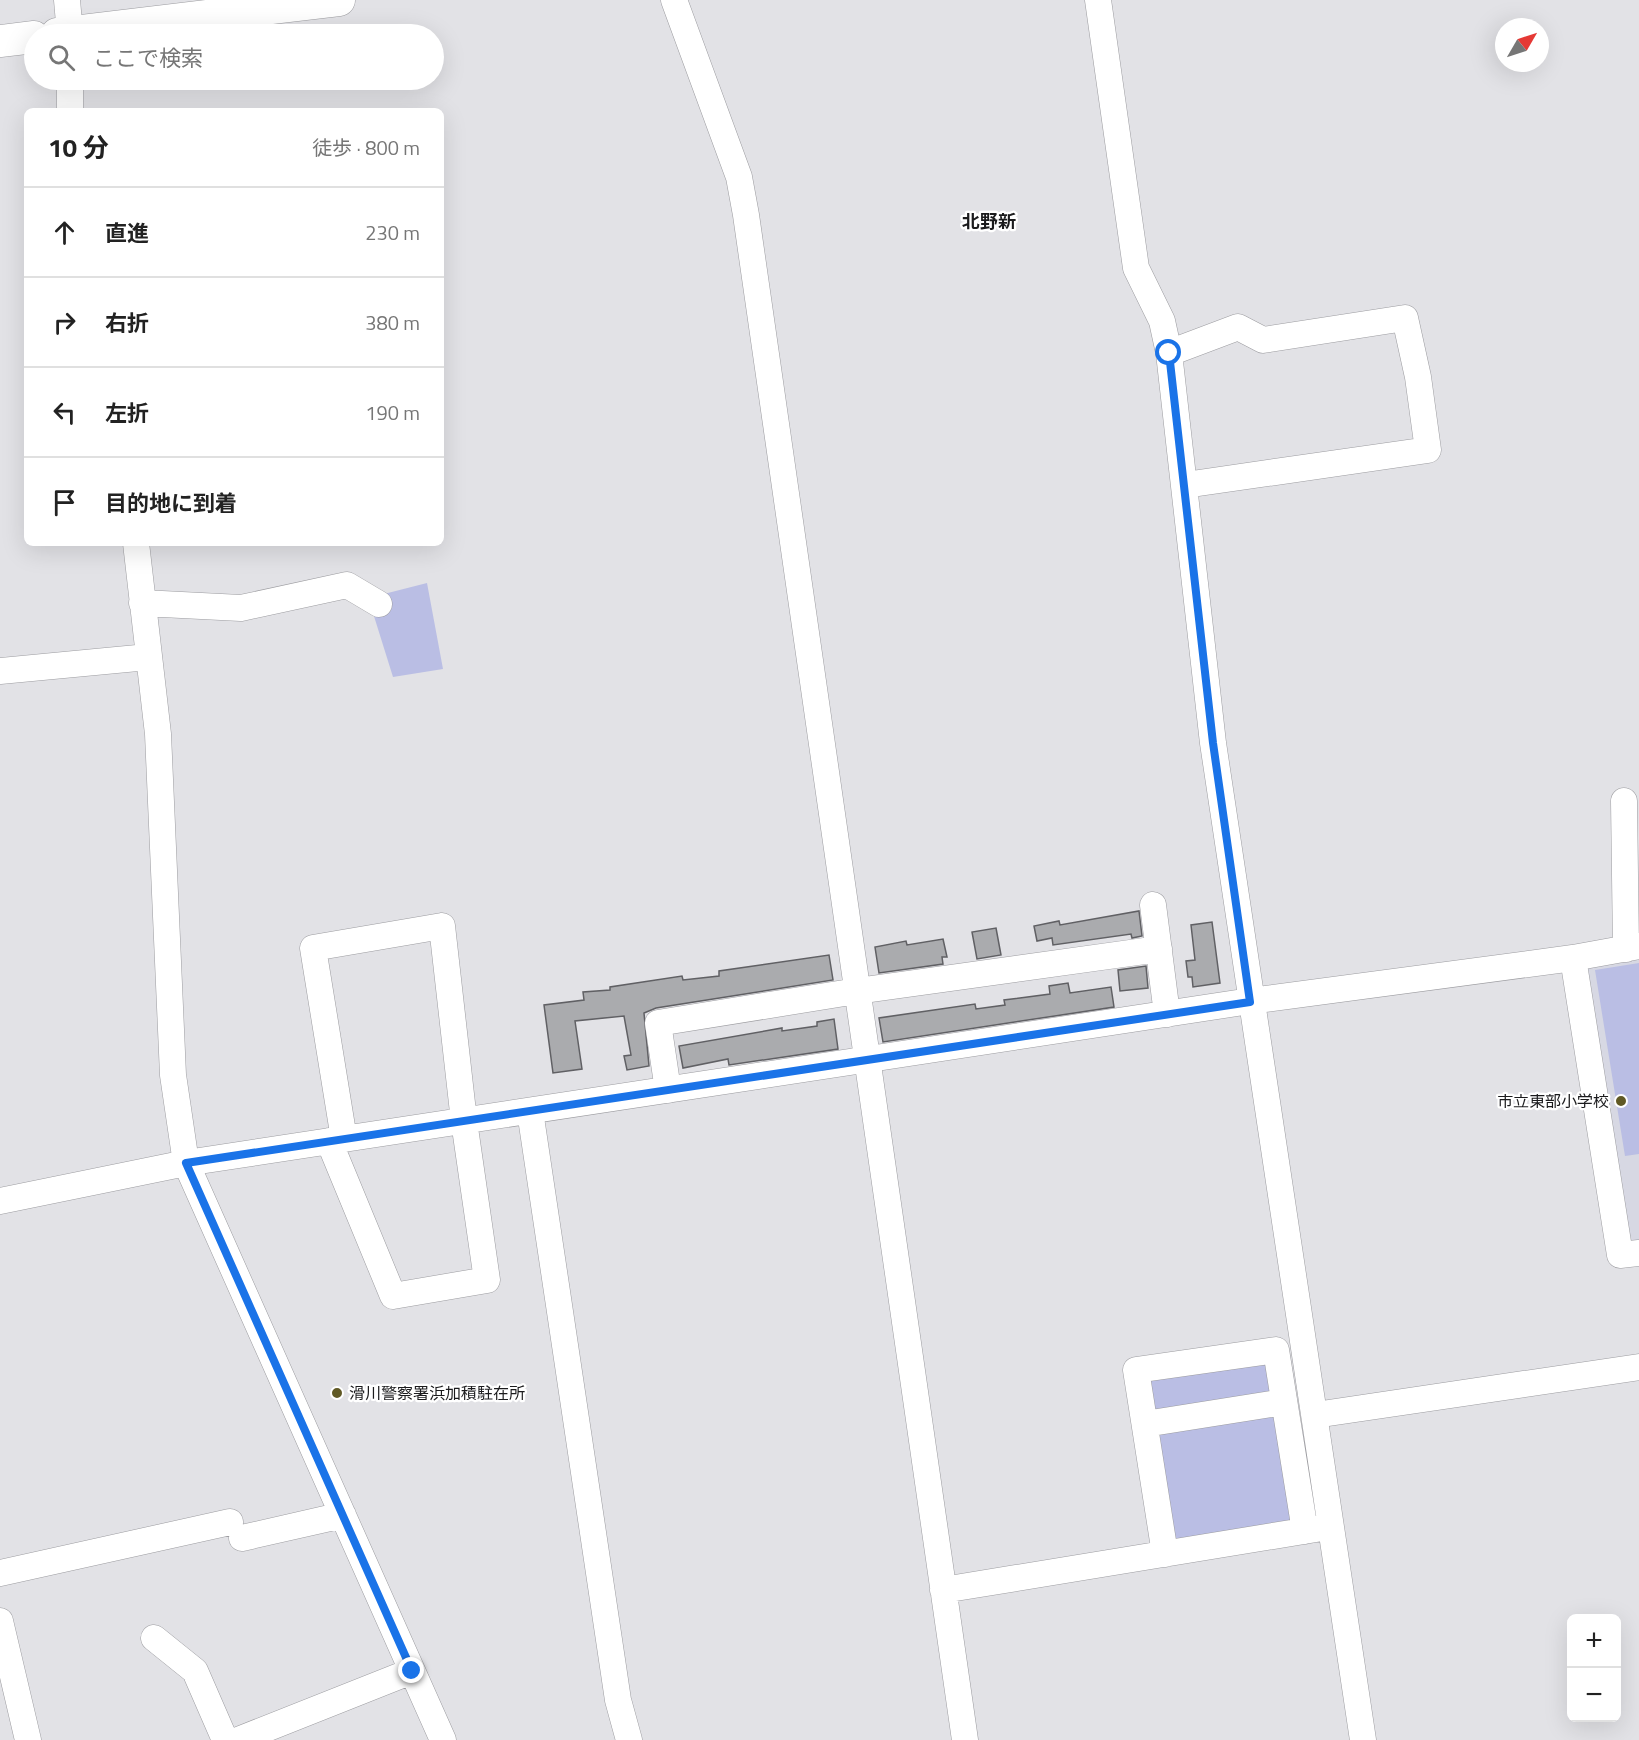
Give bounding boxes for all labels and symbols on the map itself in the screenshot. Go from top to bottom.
north arrow [1495,18,1549,72]
district label: 北野新 [962,208,1016,235]
route start [1155,339,1181,365]
place label: 市立東部小学校 [1497,1089,1609,1113]
marker: 市立東部小学校 [1614,1094,1628,1108]
place label: 滑川警察署浜加積駐在所 [349,1381,525,1405]
marker: 滑川警察署浜加積駐在所 [330,1386,344,1400]
route end [398,1657,424,1683]

